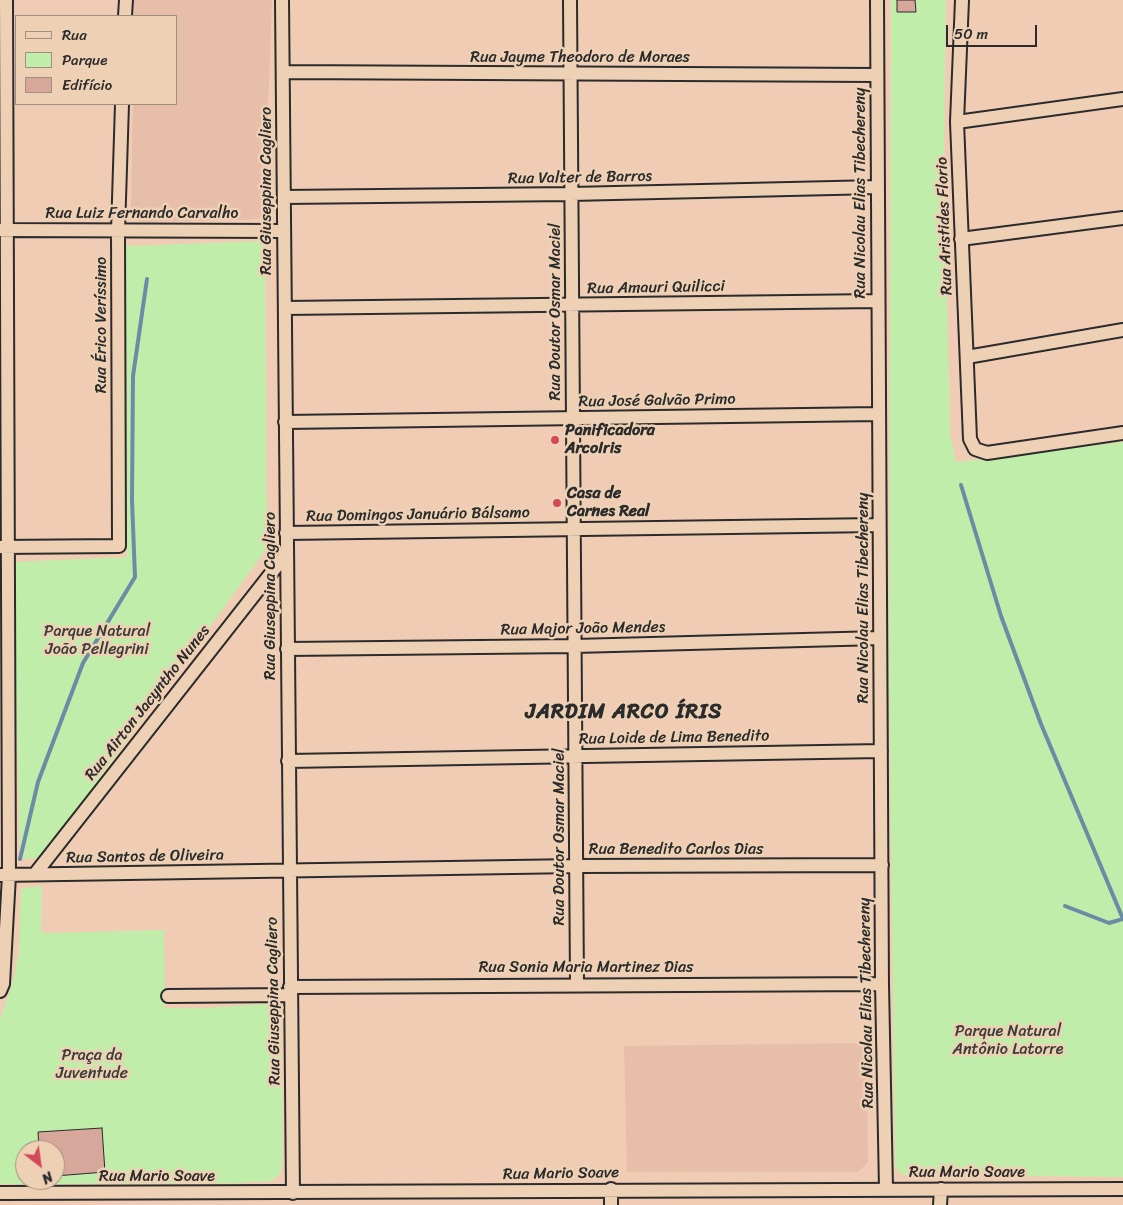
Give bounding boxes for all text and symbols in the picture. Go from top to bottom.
legend [15,15,178,105]
scale bar [948,15,1039,47]
text: 50 m [954,21,988,47]
text: Rua [62,22,87,48]
text: Parque [62,47,107,73]
street label: Rua Jayme Theodoro de Moraes [470,48,690,68]
text: Edifício [62,72,112,98]
street label: Rua Nicolau Elias Tibechereny [851,88,871,298]
street label: Rua Giuseppina Cagliero [257,107,277,275]
street label: Rua Aristides Florio [933,157,957,295]
street label: Rua Valter de Barros [508,167,652,189]
street label: Rua Luiz Fernando Carvalho [46,204,238,224]
street label: Rua Doutor Osmar Maciel [546,224,566,400]
street label: Rua Érico Veríssimo [92,257,112,393]
street label: Rua Amauri Quilicci [587,277,725,299]
street label: Rua José Galvão Primo [578,390,736,412]
place label: Panificadora ArcoIris [565,421,655,459]
marker: Panificadora ArcoIris [549,434,561,446]
place label: Casa de Carnes Real [567,484,650,522]
street label: Rua Nicolau Elias Tibechereny [854,493,874,703]
marker: Casa de Carnes Real [551,497,563,509]
street label: Rua Domingos Januário Bálsamo [306,503,530,527]
street label: Rua Giuseppina Cagliero [261,512,281,680]
street label: Rua Major João Mendes [501,618,665,640]
street label: Rua Airton Jacyntho Nunes [81,621,215,785]
park label: Parque Natural João Pellegrini [44,622,150,660]
district label: JARDIM ARCO ÍRIS [524,700,724,726]
street label: Rua Loide de Lima Benedito [579,727,769,749]
street label: Rua Doutor Osmar Maciel [550,749,570,925]
street label: Rua Benedito Carlos Dias [589,840,763,860]
street label: Rua Santos de Oliveira [66,846,224,868]
street label: Rua Nicolau Elias Tibechereny [856,897,878,1109]
street label: Rua Giuseppina Cagliero [263,917,285,1085]
street label: Rua Sonia Maria Martinez Dias [479,958,693,978]
park label: Parque Natural Antônio Latorre [952,1022,1064,1060]
park label: Praça da Juventude [56,1046,128,1084]
north arrow [15,1140,65,1190]
street label: Rua Mario Soave [503,1163,619,1185]
street label: Rua Mario Soave [909,1163,1025,1183]
text: N [37,1164,58,1191]
street label: Rua Mario Soave [99,1167,215,1187]

